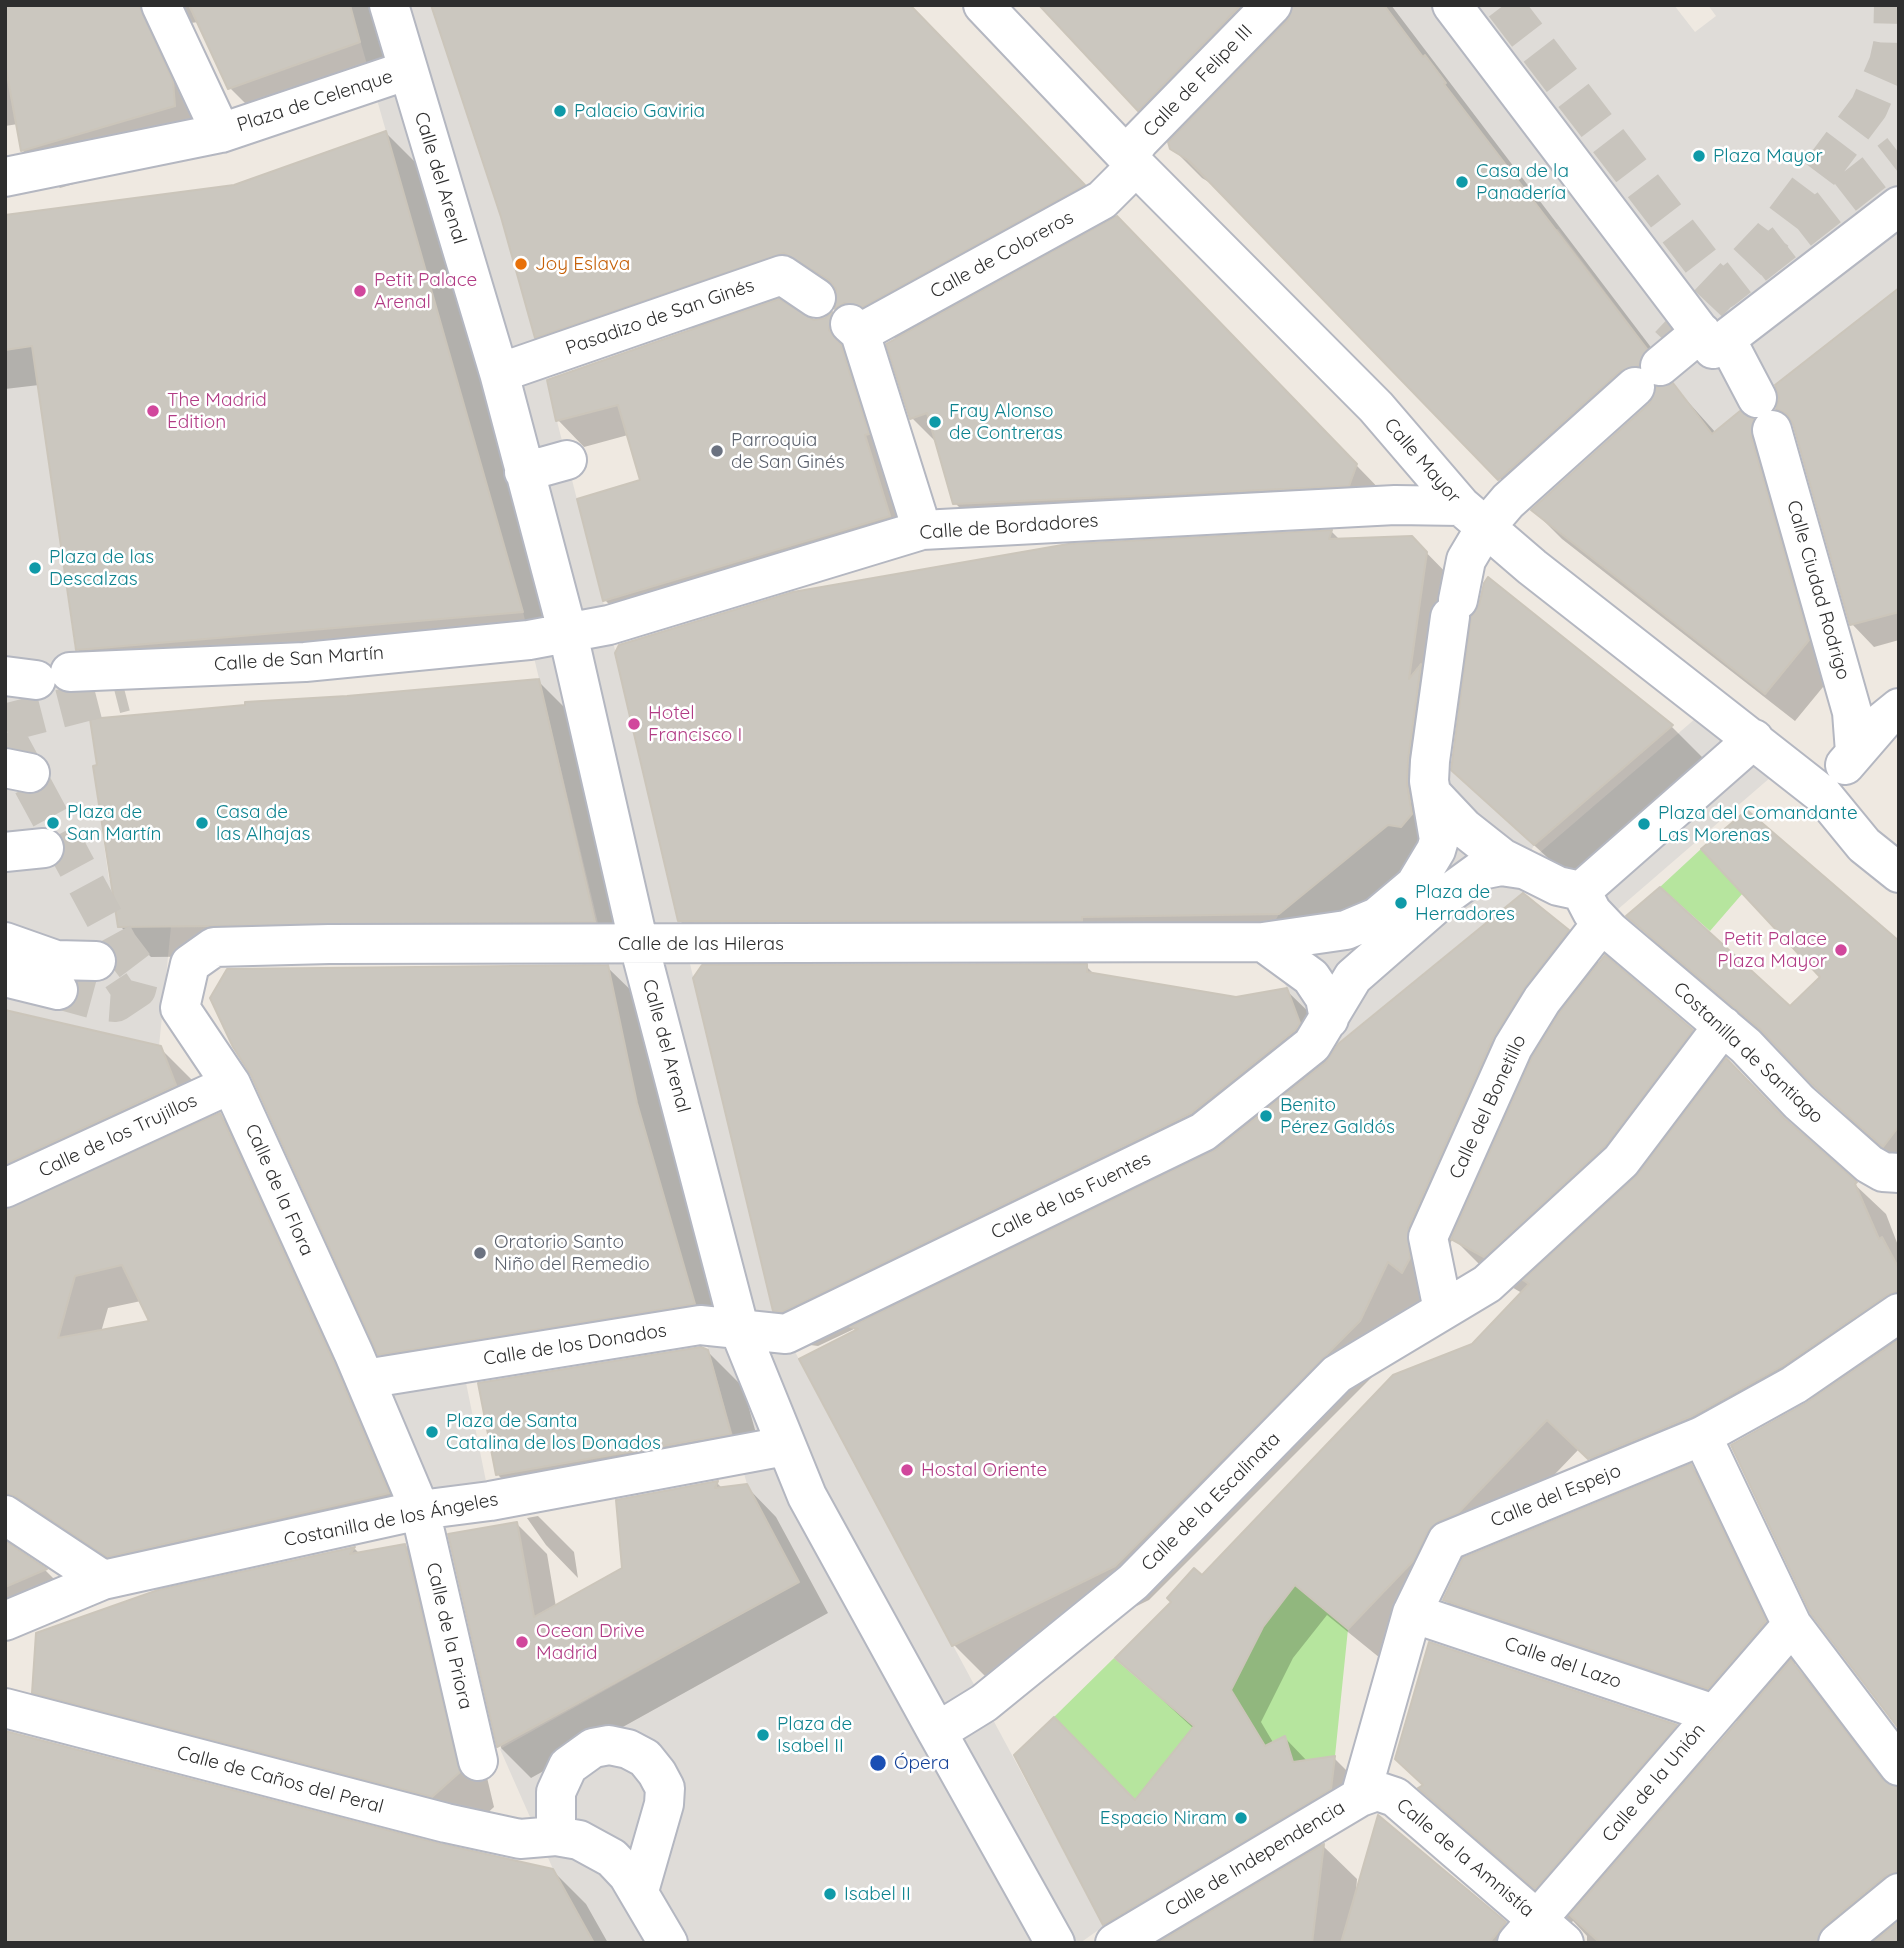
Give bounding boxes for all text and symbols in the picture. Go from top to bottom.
street label: Calle de Felipe III [1139,20,1257,142]
street label: Plaza de Celenque [234,65,396,137]
place label: Palacio Gaviria [574,100,705,122]
marker: Palacio Gaviria [552,103,568,119]
street label: Calle del Arenal [409,109,471,247]
place label: Plaza Mayor [1713,145,1823,167]
marker: Plaza Mayor [1691,148,1707,164]
place label: Casa de la Panadería [1476,160,1569,204]
marker: Casa de la Panadería [1454,174,1470,190]
street label: Calle de Coloreros [926,206,1078,304]
place label: Joy Eslava [535,253,630,275]
marker: Joy Eslava [513,256,529,272]
place label: Petit Palace Arenal [374,269,477,313]
street label: Pasadizo de San Ginés [563,274,757,360]
marker: Petit Palace Arenal [352,283,368,299]
place label: The Madrid Edition [167,389,267,433]
place label: Fray Alonso de Contreras [949,400,1063,444]
marker: The Madrid Edition [145,403,161,419]
marker: Fray Alonso de Contreras [927,414,943,430]
street label: Calle Mayor [1379,414,1465,508]
place label: Parroquia de San Ginés [731,429,845,473]
marker: Parroquia de San Ginés [709,443,725,459]
street label: Calle Ciudad Rodrigo [1781,498,1855,682]
street label: Calle de Bordadores [919,509,1099,545]
place label: Plaza de las Descalzas [49,546,154,590]
marker: Plaza de las Descalzas [27,560,43,576]
street label: Calle de San Martín [213,642,385,676]
place label: Hotel Francisco I [648,702,742,746]
marker: Hotel Francisco I [626,716,642,732]
place label: Plaza de San Martín [67,801,161,845]
place label: Casa de las Alhajas [216,801,311,845]
place label: Plaza del Comandante Las Morenas [1658,802,1858,846]
marker: Plaza de San Martín [45,815,61,831]
marker: Casa de las Alhajas [194,815,210,831]
marker: Plaza del Comandante Las Morenas [1636,816,1652,832]
place label: Plaza de Herradores [1415,881,1515,925]
marker: Plaza de Herradores [1393,895,1409,911]
place label: Petit Palace Plaza Mayor [1717,928,1827,972]
street label: Calle de las Hileras [618,933,784,955]
marker: Petit Palace Plaza Mayor [1833,942,1849,958]
street label: Calle del Arenal [637,977,695,1115]
street label: Costanilla de Santiago [1668,978,1828,1128]
street label: Calle del Bonetillo [1445,1031,1531,1183]
street label: Calle de los Trujillos [35,1089,201,1183]
place label: Benito Pérez Galdós [1280,1094,1395,1138]
marker: Benito Pérez Galdós [1258,1108,1274,1124]
street label: Calle de la Flora [240,1121,318,1259]
street label: Calle de las Fuentes [987,1147,1155,1245]
place label: Oratorio Santo Niño del Remedio [494,1231,650,1275]
marker: Oratorio Santo Niño del Remedio [472,1245,488,1261]
street label: Calle de los Donados [482,1319,668,1371]
place label: Plaza de Santa Catalina de los Donados [446,1410,661,1454]
marker: Plaza de Santa Catalina de los Donados [424,1424,440,1440]
street label: Calle de la Escalinata [1137,1428,1285,1576]
place label: Hostal Oriente [921,1459,1047,1481]
street label: Calle del Espejo [1487,1459,1625,1533]
marker: Hostal Oriente [899,1462,915,1478]
street label: Costanilla de los Ángeles [282,1488,500,1552]
street label: Calle de la Priora [421,1561,477,1711]
place label: Ocean Drive Madrid [536,1620,645,1664]
street label: Calle del Lazo [1502,1632,1624,1694]
marker: Ocean Drive Madrid [514,1634,530,1650]
place label: Plaza de Isabel II [777,1713,852,1757]
street label: Calle de la Unión [1598,1719,1710,1847]
marker: Plaza de Isabel II [755,1727,771,1743]
street label: Calle de Caños del Peral [174,1741,386,1819]
place label: Ópera [894,1752,949,1774]
marker: Ópera [868,1753,888,1773]
street label: Calle de la Amnistía [1392,1794,1538,1922]
street label: Calle de Independencia [1161,1796,1349,1922]
place label: Espacio Niram [1100,1807,1227,1829]
marker: Espacio Niram [1233,1810,1249,1826]
place label: Isabel II [844,1883,911,1905]
marker: Isabel II [822,1886,838,1902]

